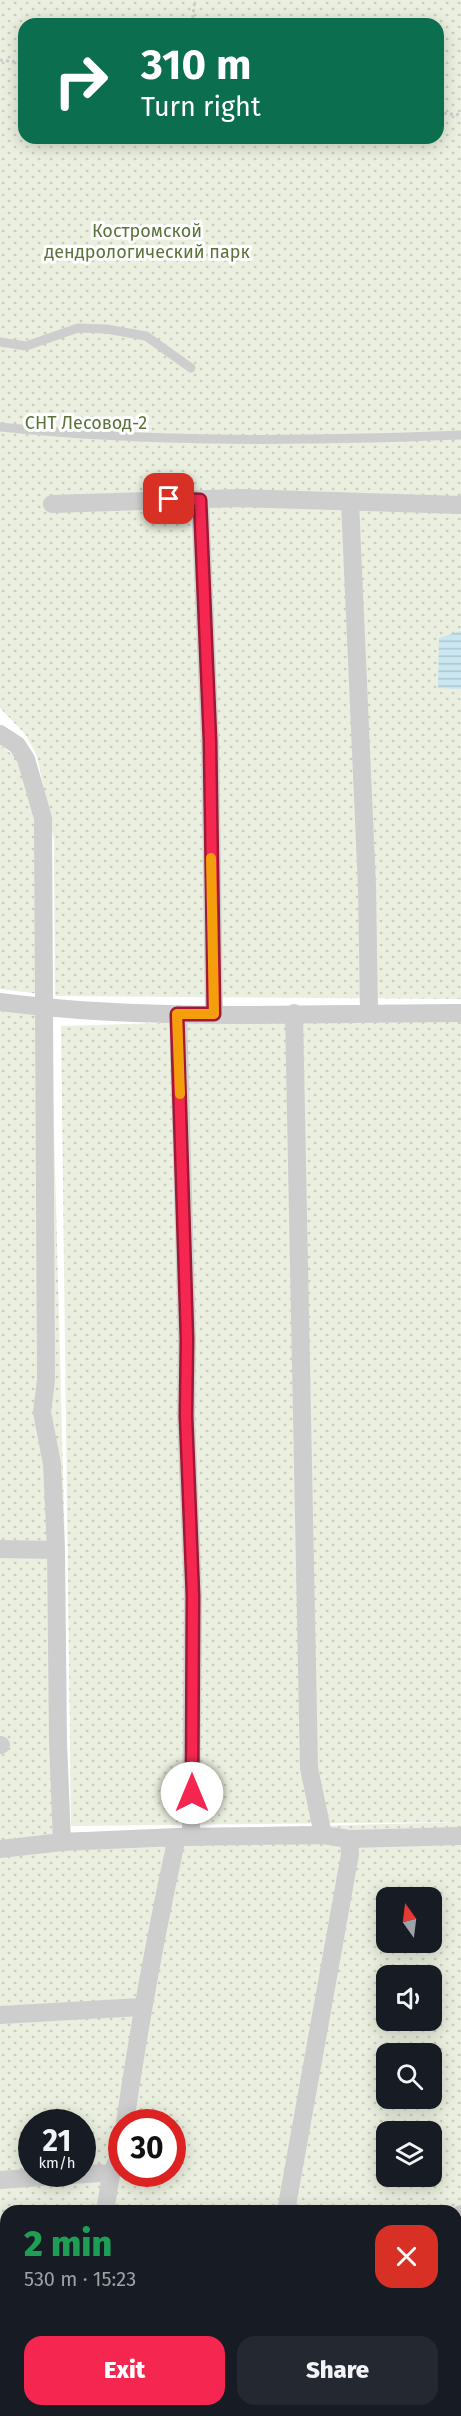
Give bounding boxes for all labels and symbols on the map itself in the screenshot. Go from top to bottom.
park label: Костромской дендрологический парк [44,220,250,263]
park label: СНТ Лесовод-2 [25,412,147,434]
pin [143,473,194,524]
position arrow [160,1761,224,1825]
north arrow [376,1887,442,1953]
speed limit sign: 30 [108,2109,186,2187]

